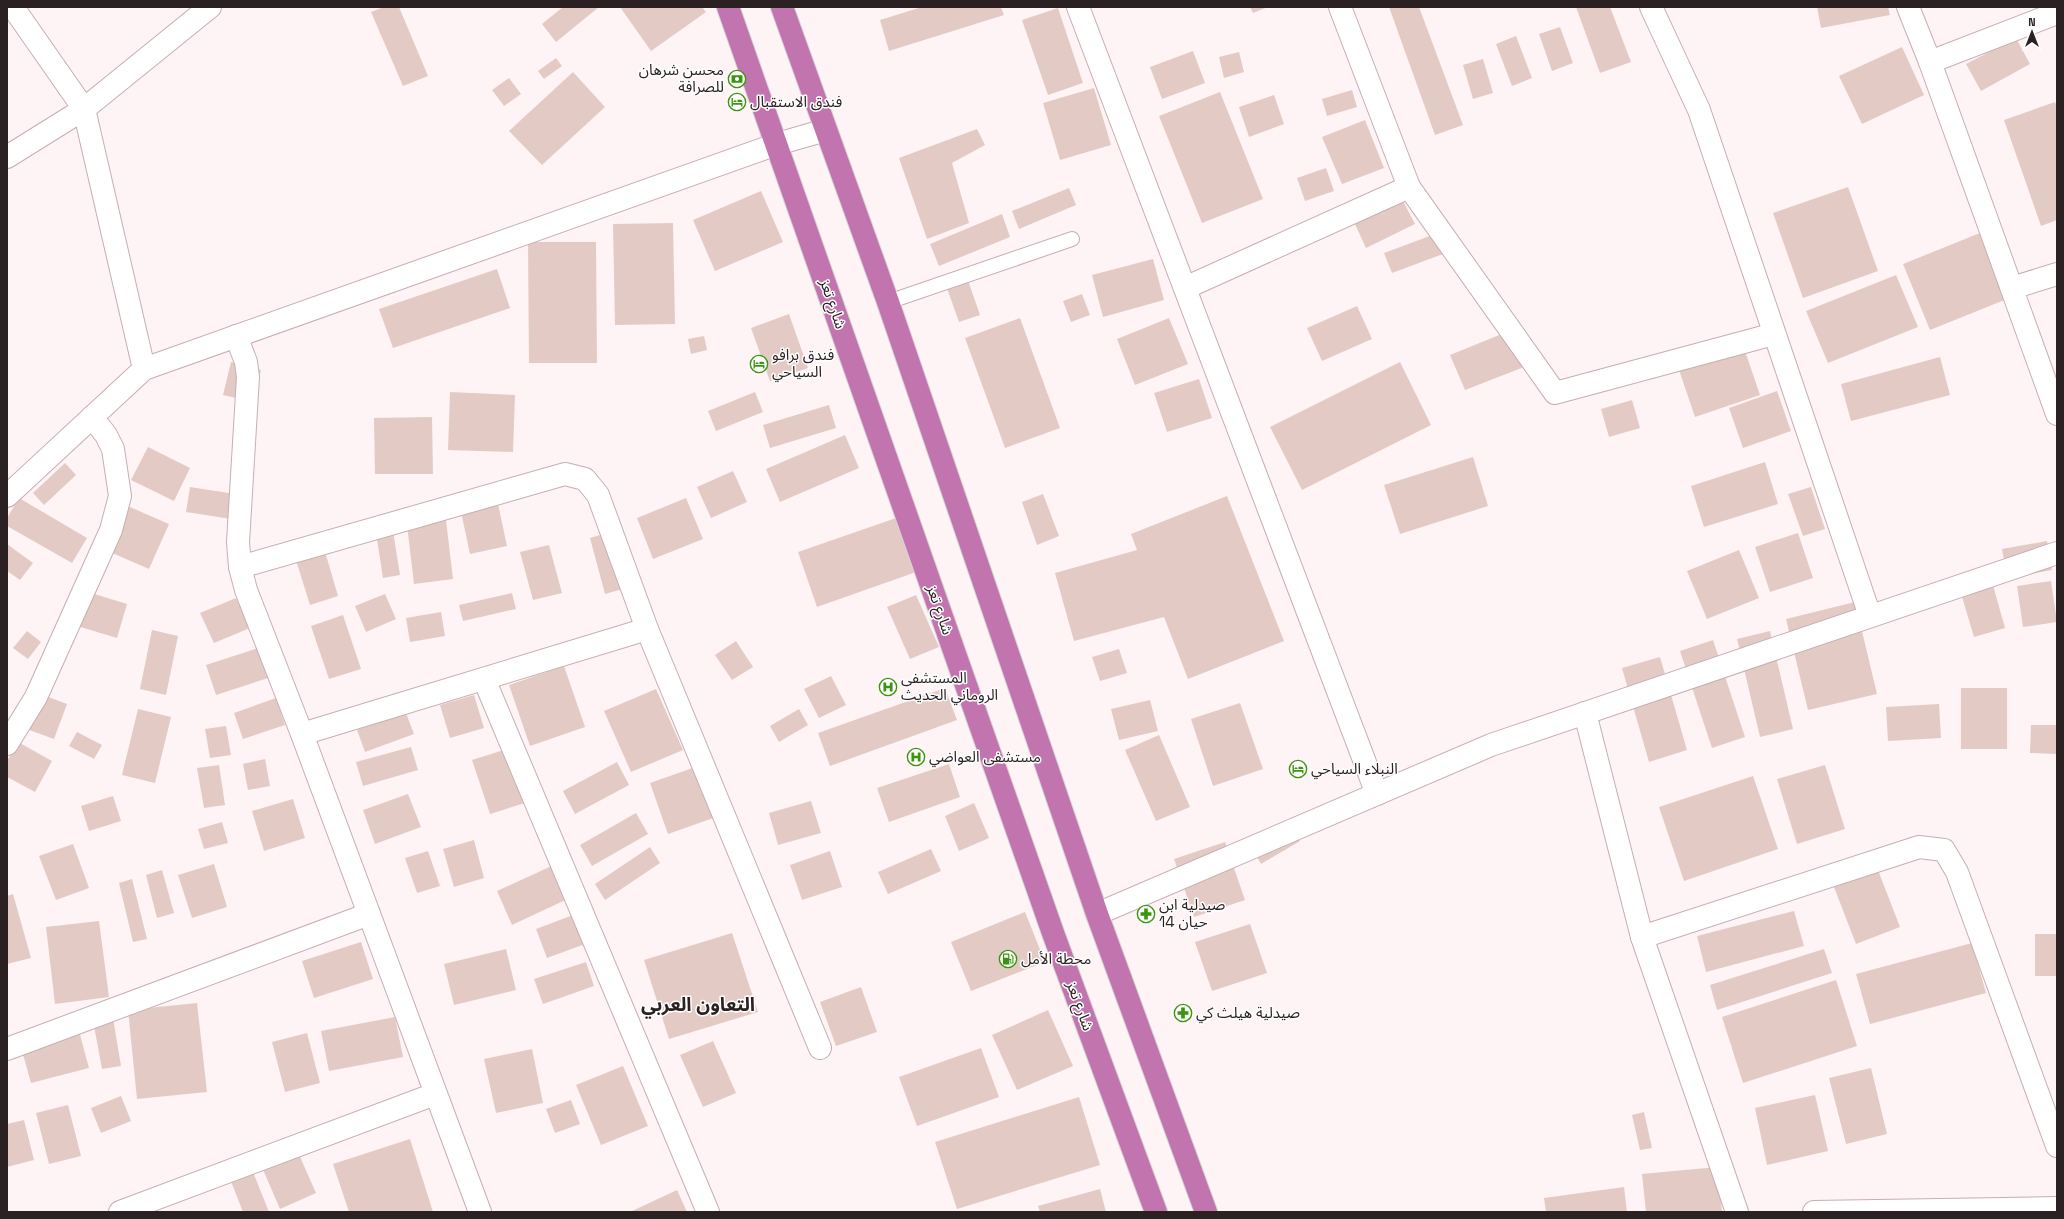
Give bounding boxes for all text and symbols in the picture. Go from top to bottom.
north arrow [2012,12,2052,52]
text: N [2028,15,2036,29]
place label: محسن شرهان للصرافة [639,60,724,96]
bank icon: محسن شرهان للصرافة [727,69,747,89]
hotel icon: فندق الاستقبال [727,92,747,112]
place label: فندق الاستقبال [750,92,843,111]
street label: شارع تعز [813,276,851,332]
place label: فندق برافو السياحي [772,345,835,383]
hotel icon: فندق برافو السياحي [749,354,769,374]
street label: شارع تعز [920,582,958,638]
place label: المستشفى الروماني الحديث [901,668,998,706]
hospital icon: المستشفى الروماني الحديث [878,677,898,697]
hospital icon: مستشفى العواضي [906,747,926,767]
place label: مستشفى العواضي [929,747,1041,768]
hotel icon: النبلاء السياحي [1288,759,1308,779]
place label: النبلاء السياحي [1311,759,1398,780]
place label: صيدلية ابن حيان 14 [1159,895,1225,931]
pharmacy icon: صيدلية ابن حيان 14 [1136,904,1156,924]
fuel station icon: محطة الأمل [998,949,1018,969]
place label: محطة الأمل [1021,949,1091,968]
street label: شارع تعز [1060,978,1098,1034]
district label: التعاون العربي [641,992,755,1019]
pharmacy icon: صيدلية هيلث كي [1173,1003,1193,1023]
place label: صيدلية هيلث كي [1196,1003,1300,1024]

